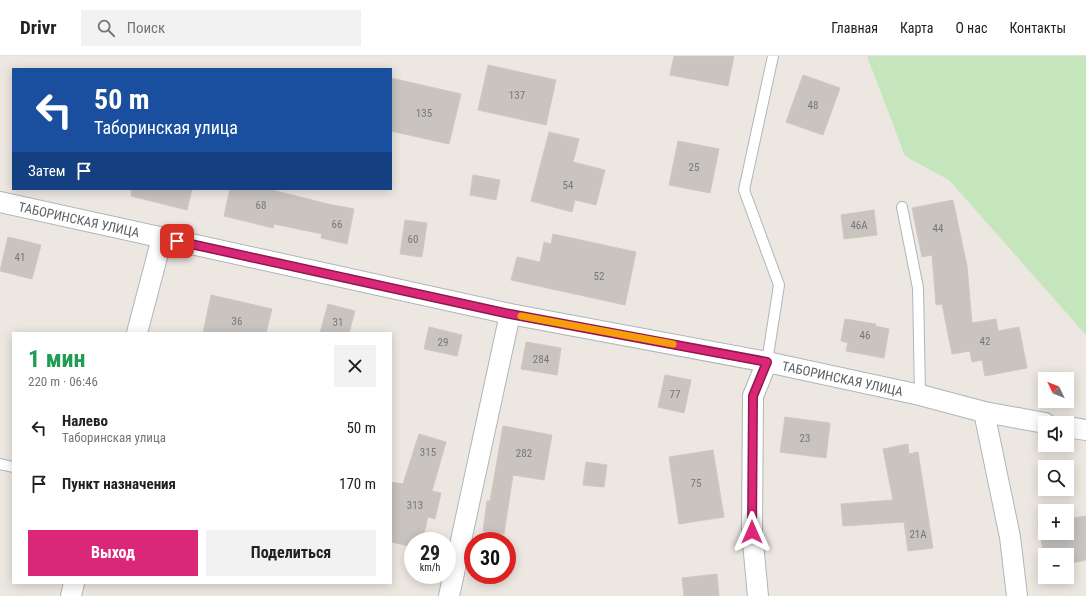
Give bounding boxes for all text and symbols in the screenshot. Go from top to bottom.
search box [81,10,361,46]
text: Drivr [20,16,57,39]
icon: search [95,17,117,39]
text: Поиск [127,19,165,37]
text: Главная [831,20,878,36]
text: Карта [900,20,933,36]
text: О нас [955,20,987,36]
text: Контакты [1009,20,1066,36]
text: 50 m [94,83,150,116]
icon: left [28,84,80,136]
house number: 137 [509,89,525,102]
house number: 48 [808,99,818,112]
house number: 135 [416,107,432,120]
text: Таборинская улица [94,117,238,138]
icon: arrive [73,160,95,182]
house number: 25 [689,161,699,174]
text: Затем [28,162,65,180]
house number: 54 [563,179,574,192]
street label: ТАБОРИНСКАЯ УЛИЦА [17,199,141,240]
house number: 68 [256,199,266,212]
house number: 66 [332,218,342,231]
house number: 46А [850,219,868,232]
house number: 44 [933,222,944,235]
pin [160,224,194,258]
icon: arrive [166,230,188,252]
house number: 60 [408,233,418,246]
house number: 41 [15,251,25,264]
house number: 52 [594,270,604,283]
house number: 36 [232,315,242,328]
house number: 31 [333,316,343,329]
house number: 46 [860,329,870,342]
house number: 42 [980,335,990,348]
house number: 29 [438,336,448,349]
text: 1 мин [28,345,86,373]
button: close [334,345,376,387]
house number: 284 [533,353,550,366]
street label: ТАБОРИНСКАЯ УЛИЦА [781,358,905,399]
north arrow [1038,372,1074,408]
map controls [1038,372,1074,584]
text: 220 m · 06:46 [28,374,98,389]
house number: 77 [670,388,680,401]
text: Налево [62,412,108,430]
button: sound [1038,416,1074,452]
icon: left [28,417,50,439]
text: 50 m [346,419,376,437]
text: Таборинская улица [62,430,166,445]
house number: 23 [800,432,810,445]
house number: 315 [420,446,436,459]
house number: 282 [516,447,532,460]
button: search [1038,460,1074,496]
icon: arrive [28,473,50,495]
text: Пункт назначения [62,475,176,493]
text: 170 m [339,475,376,493]
house number: 75 [691,477,701,490]
house number: 313 [407,499,423,512]
button: + [1038,504,1074,540]
position arrow [731,511,773,553]
house number: 21А [909,528,927,541]
button: Выход [28,530,198,576]
button: Поделиться [206,530,376,576]
speed limit sign: 30 [464,532,516,584]
text: 29 [420,541,440,565]
button: − [1038,548,1074,584]
text: km/h [420,562,440,573]

